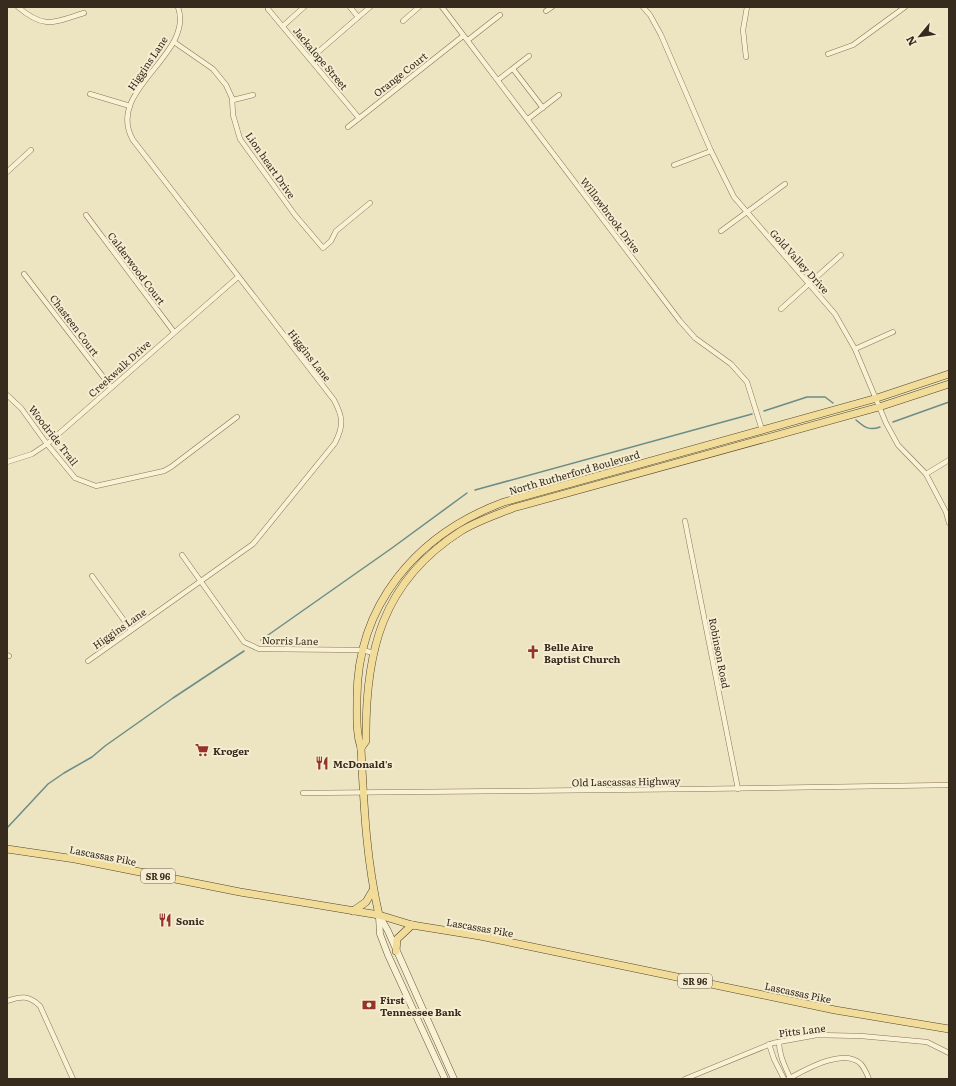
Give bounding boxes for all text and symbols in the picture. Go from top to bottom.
north arrow [900,16,940,56]
street label: Jackalope Street [290,23,352,93]
street label: Higgins Lane [123,33,171,93]
text: N [901,33,920,49]
street label: Orange Court [370,48,430,100]
street label: Lion heart Drive [242,129,300,201]
street label: Willowbrook Drive [577,174,645,256]
street label: Gold Valley Drive [767,225,833,297]
street label: Calderwood Court [105,229,169,307]
street label: Chasteen Court [47,291,103,359]
street label: Higgins Lane [285,326,335,384]
street label: Creekwalk Drive [84,336,154,400]
street label: Woodride Trail [26,402,83,469]
street label: North Rutherford Boulevard [507,446,641,498]
street label: Higgins Lane [89,604,149,652]
street label: Robinson Road [706,616,734,690]
street label: Norris Lane [262,632,318,648]
place label: Belle Aire Baptist Church [544,639,621,666]
church icon: Belle Aire Baptist Church [525,644,541,660]
supermarket icon: Kroger [194,742,210,758]
place label: Kroger [213,743,250,758]
restaurant icon: McDonald's [314,755,330,771]
place label: McDonald's [333,756,392,771]
street label: Old Lascassas Highway [572,773,681,789]
street label: Lascassas Pike [68,841,138,869]
road number: SR 96 [141,869,175,883]
restaurant icon: Sonic [157,912,173,928]
place label: Sonic [176,913,205,928]
street label: Lascassas Pike [445,914,515,940]
road number: SR 96 [678,974,712,988]
street label: Lascassas Pike [763,978,833,1006]
place label: First Tennessee Bank [380,992,462,1019]
bank icon: First Tennessee Bank [361,997,377,1013]
street label: Pitts Lane [778,1020,826,1040]

